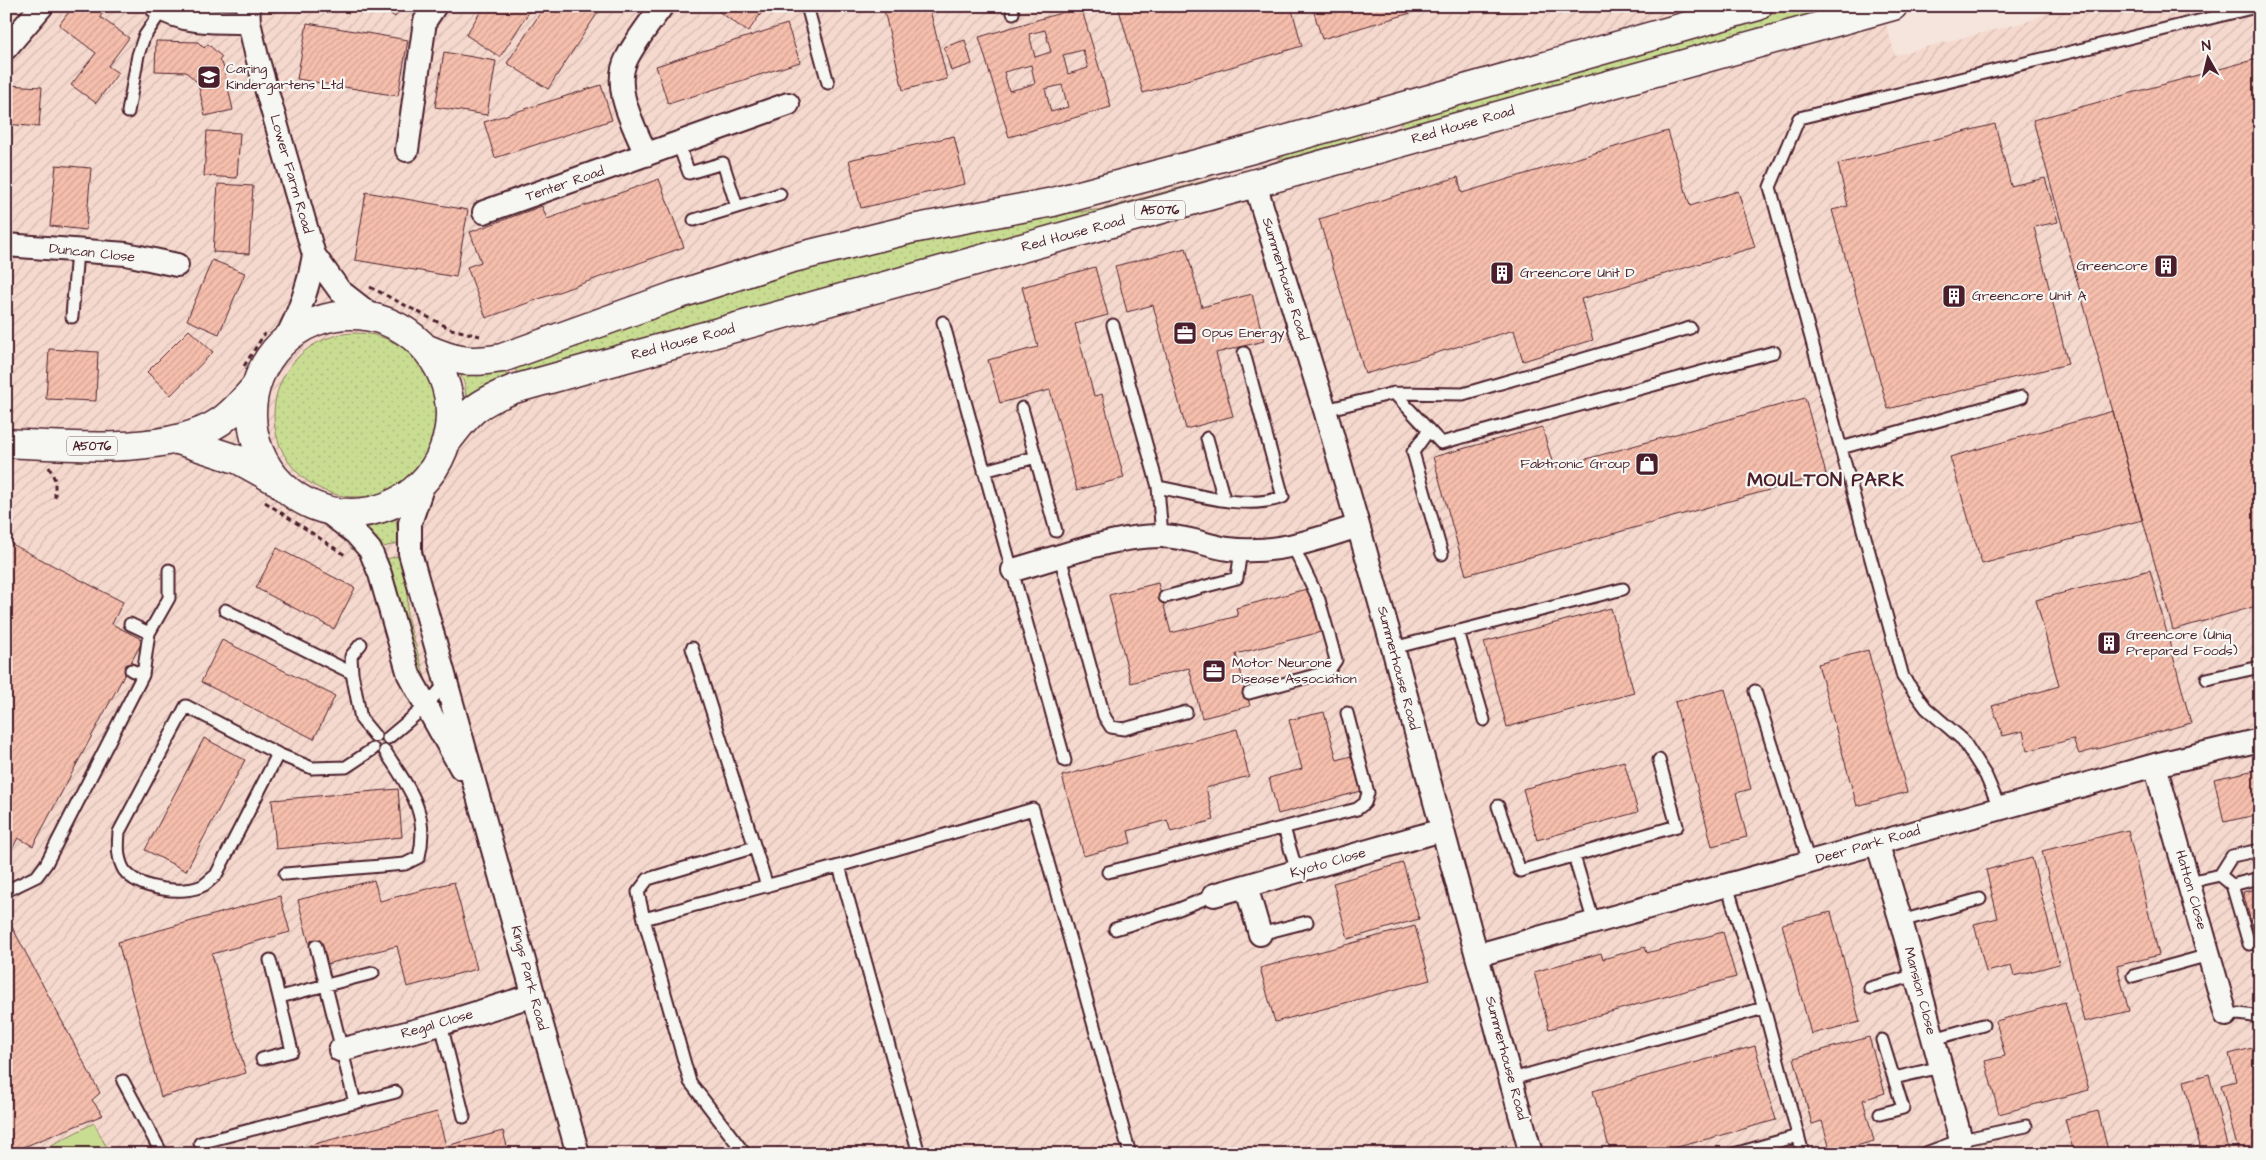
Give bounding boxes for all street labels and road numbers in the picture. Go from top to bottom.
street label: Red House Road [1409,101,1517,149]
street label: Lower Farm Road [264,112,318,236]
street label: Tenter Road [523,161,607,207]
road number: A5076 [1135,200,1185,220]
street label: Red House Road [1019,211,1127,257]
street label: Summerhouse Road [1257,215,1313,343]
street label: Duncan Close [48,239,136,268]
street label: Red House Road [629,319,737,365]
road number: A5076 [67,436,117,456]
street label: Summerhouse Road [1372,604,1424,732]
street label: Deer Park Road [1813,821,1923,869]
street label: Kyoto Close [1288,843,1369,883]
street label: Hatton Close [2170,848,2212,933]
street label: Kings Park Road [505,923,553,1033]
street label: Mansion Close [1899,945,1941,1037]
street label: Summerhouse Road [1480,994,1532,1122]
street label: Regal Close [399,1004,476,1044]

